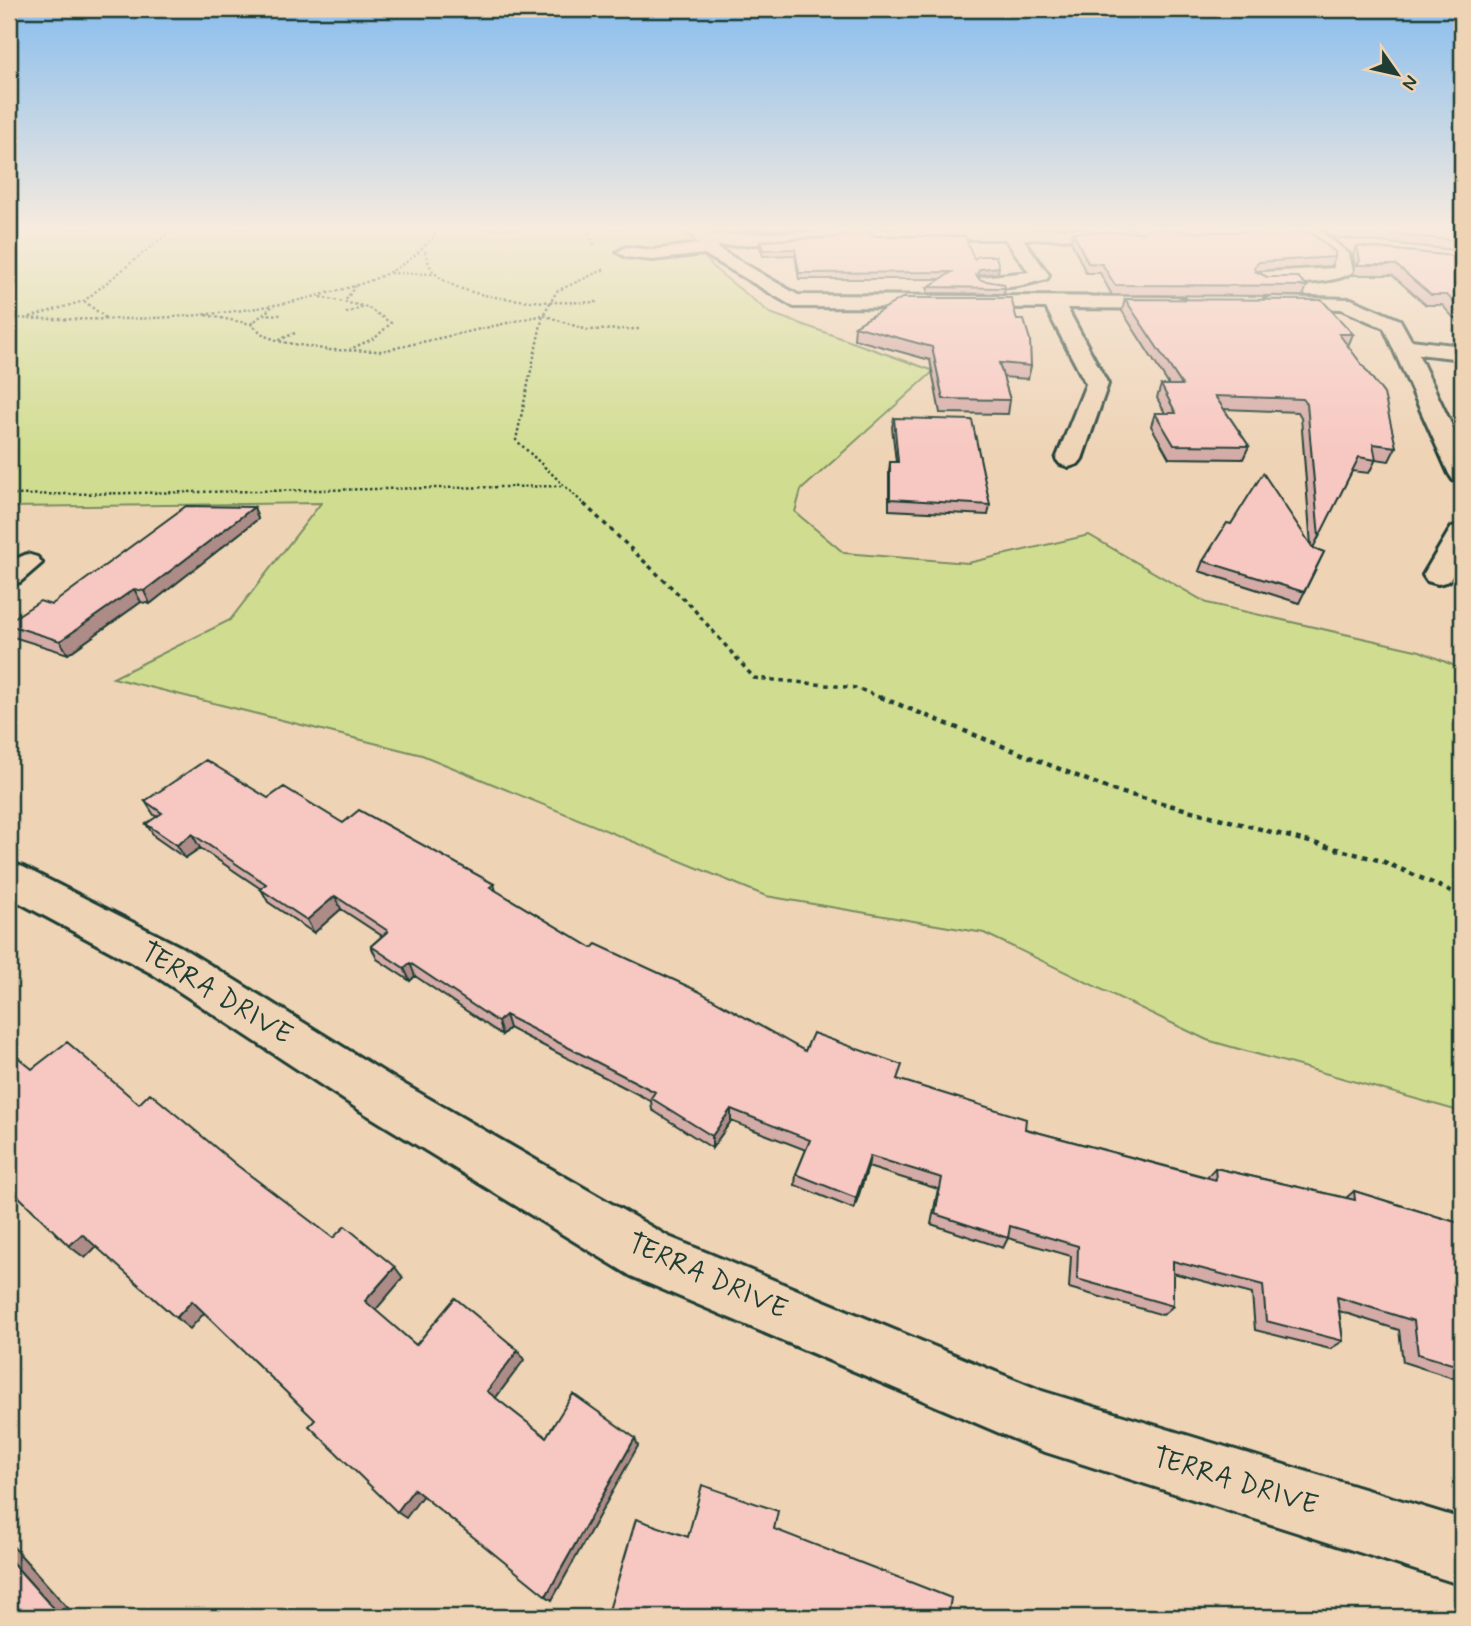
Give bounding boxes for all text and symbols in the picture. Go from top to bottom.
north arrow [1362,38,1432,108]
text: N [1396,70,1424,95]
street label: TERRA DRIVE [133,934,299,1054]
street label: TERRA DRIVE [621,1225,793,1329]
street label: TERRA DRIVE [1148,1439,1322,1525]

